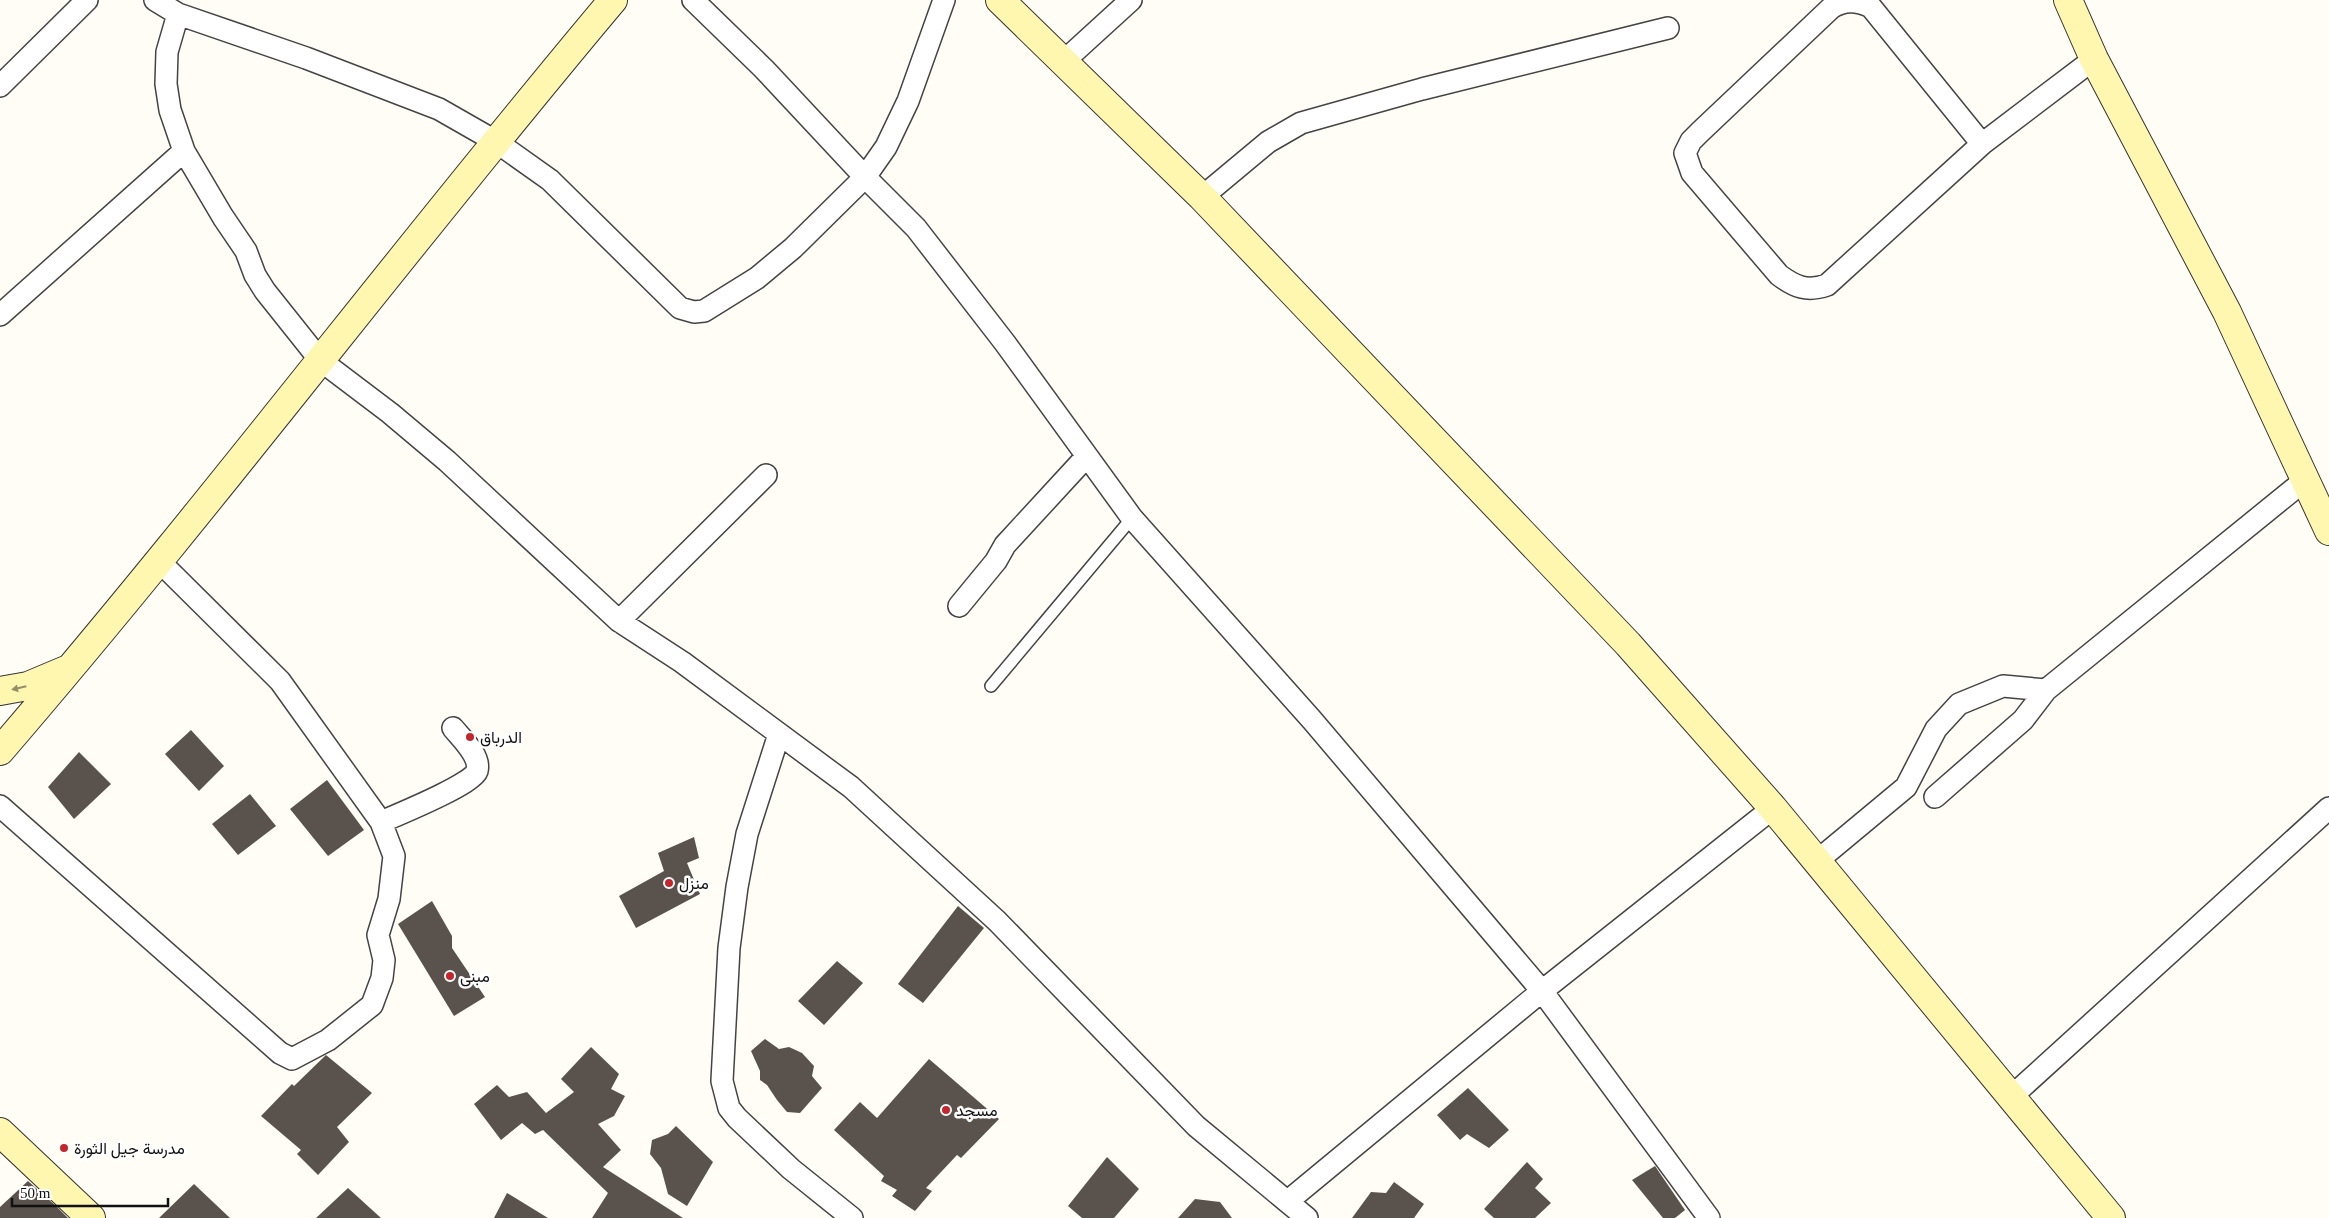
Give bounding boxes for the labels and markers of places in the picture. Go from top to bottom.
place label: الدرباق [480,729,522,748]
marker: الدرباق [464,731,476,743]
place label: منزل [679,875,709,894]
marker: منزل [663,877,675,889]
place label: مبنى [460,968,490,987]
marker: مبنى [444,970,456,982]
place label: مسجد [956,1102,997,1120]
marker: مسجد [940,1104,952,1116]
place label: مدرسة جيل الثورة [74,1140,185,1159]
marker: مدرسة جيل الثورة [58,1142,70,1154]

